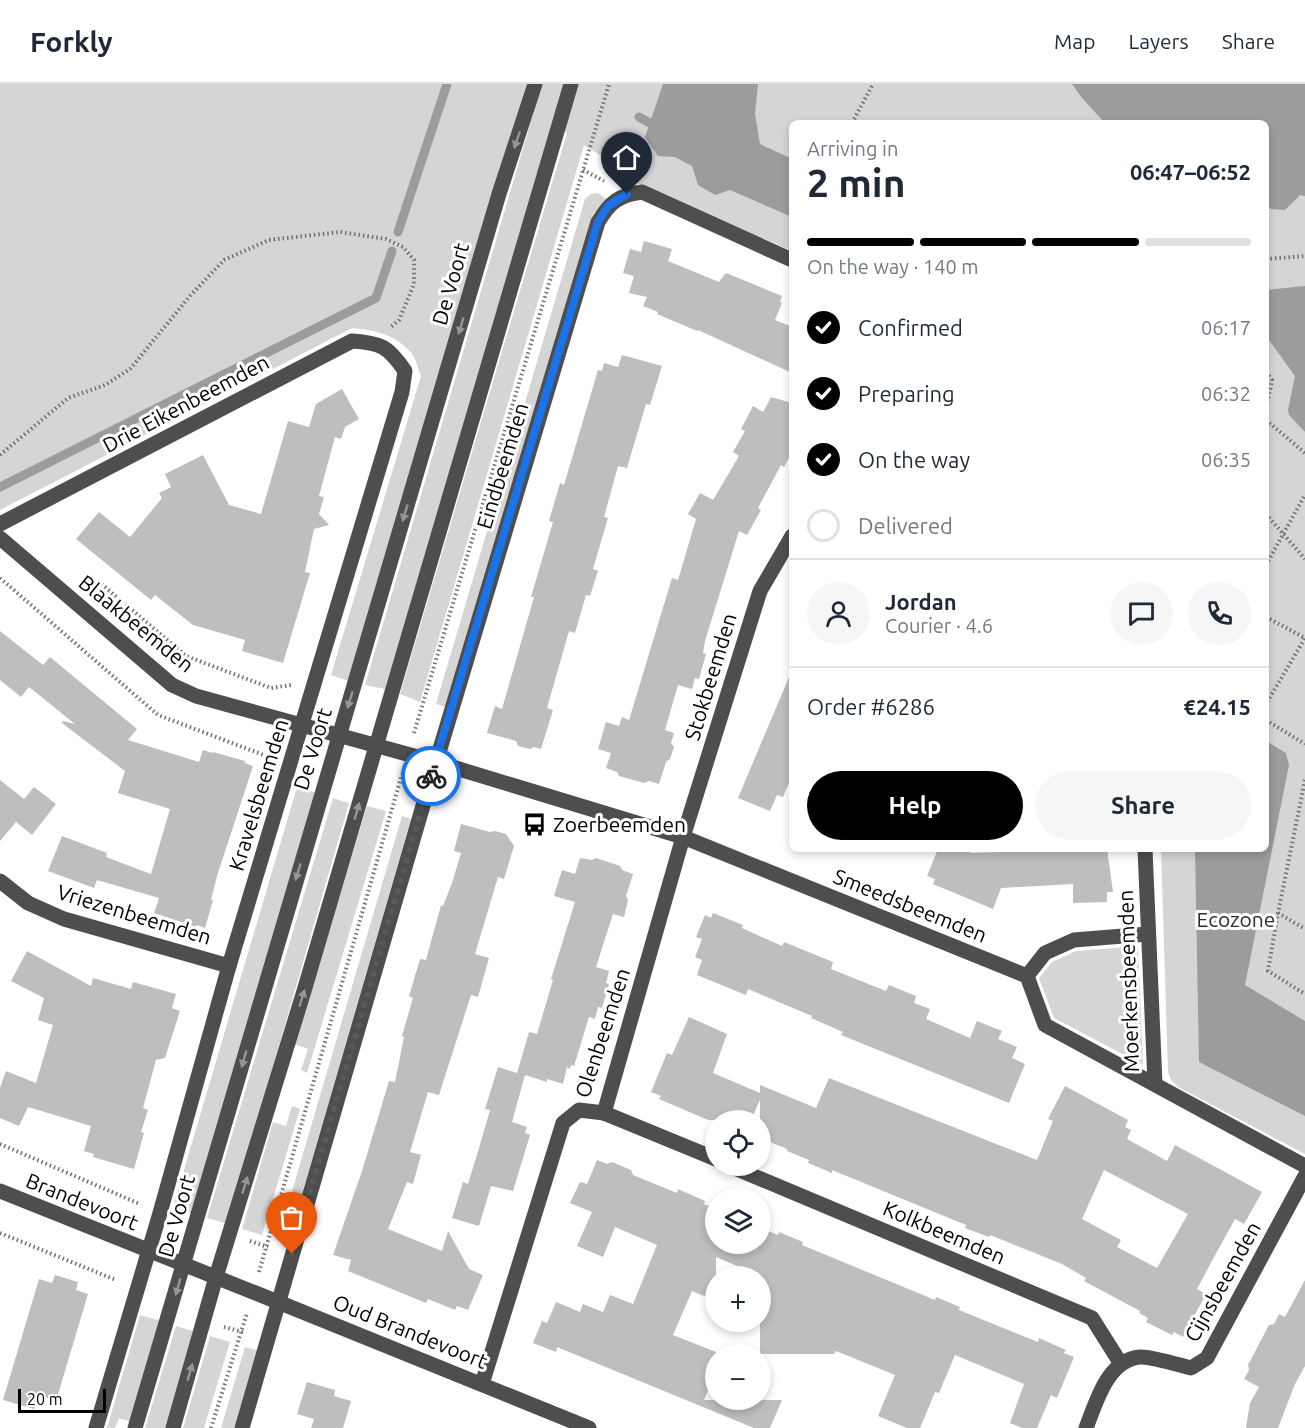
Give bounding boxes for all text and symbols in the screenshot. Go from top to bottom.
text: Forkly [30,26,113,57]
text: Map [1054,29,1095,53]
text: Layers [1128,29,1189,53]
text: Share [1222,29,1275,53]
one-way arrow [512,131,522,149]
pin [601,132,652,194]
text: Arriving in [807,137,898,160]
icon: home [610,141,643,174]
text: 06:47–06:52 [1130,159,1251,184]
text: 2 min [807,161,906,204]
street label: De Voort [427,240,473,328]
text: On the way · 140 m [807,255,979,278]
icon: check [807,311,840,344]
text: Confirmed [858,315,963,340]
text: 06:17 [1201,316,1251,339]
one-way arrow [456,317,465,335]
street label: Drie Eikenbeemden [98,349,273,457]
icon: check [807,377,840,410]
text: Preparing [858,381,955,406]
text: 06:32 [1201,382,1251,405]
street label: Eindbeemden [471,400,533,532]
icon: check [807,443,840,476]
text: On the way [858,447,970,472]
text: 06:35 [1201,448,1251,471]
one-way arrow [400,504,409,522]
text: Delivered [858,513,953,538]
street label: Blaakbeemden [74,570,199,677]
button: person [807,582,870,645]
button: chat [1110,582,1173,645]
button: phone [1188,582,1251,645]
text: Jordan [885,589,957,614]
street label: Stokbeemden [679,610,741,743]
text: Courier · 4.6 [885,614,993,637]
one-way arrow [345,691,354,709]
text: Order #6286 [807,694,935,719]
text: €24.15 [1184,694,1251,719]
street label: De Voort [288,705,336,793]
street label: Kravelsbeemden [224,716,293,873]
courier [401,746,461,806]
icon: bike [415,760,448,793]
button: Help [807,771,1023,840]
button: Share [1035,771,1251,840]
one-way arrow [353,802,362,820]
bus stop icon: Zoerbeemden [522,812,548,838]
place label: Zoerbeemden [553,812,686,836]
one-way arrow [293,863,303,881]
street label: Smeedsbeemden [830,863,991,947]
street label: Vriezenbeemden [54,879,214,949]
street label: Moerkensbeemden [1113,889,1143,1073]
park label: Ecozone [1197,907,1275,931]
street label: Olenbeemden [570,965,634,1101]
one-way arrow [298,989,307,1007]
one-way arrow [238,1050,248,1068]
map controls [705,1110,771,1410]
button: locate [705,1110,771,1176]
street label: Brandevoort [23,1168,142,1234]
street label: De Voort [153,1172,199,1260]
one-way arrow [240,1176,250,1194]
button: layers [705,1188,771,1254]
pin [266,1192,317,1254]
street label: Kolkbeemden [880,1196,1009,1269]
icon: bag [275,1201,308,1234]
street label: Cijnsbeemden [1179,1217,1265,1346]
button: + [705,1266,771,1332]
one-way arrow [173,1278,182,1296]
street label: Oud Brandevoort [330,1289,491,1373]
button: − [705,1344,771,1410]
one-way arrow [186,1363,195,1381]
scale bar [18,1386,106,1414]
text: 20 m [27,1390,63,1408]

